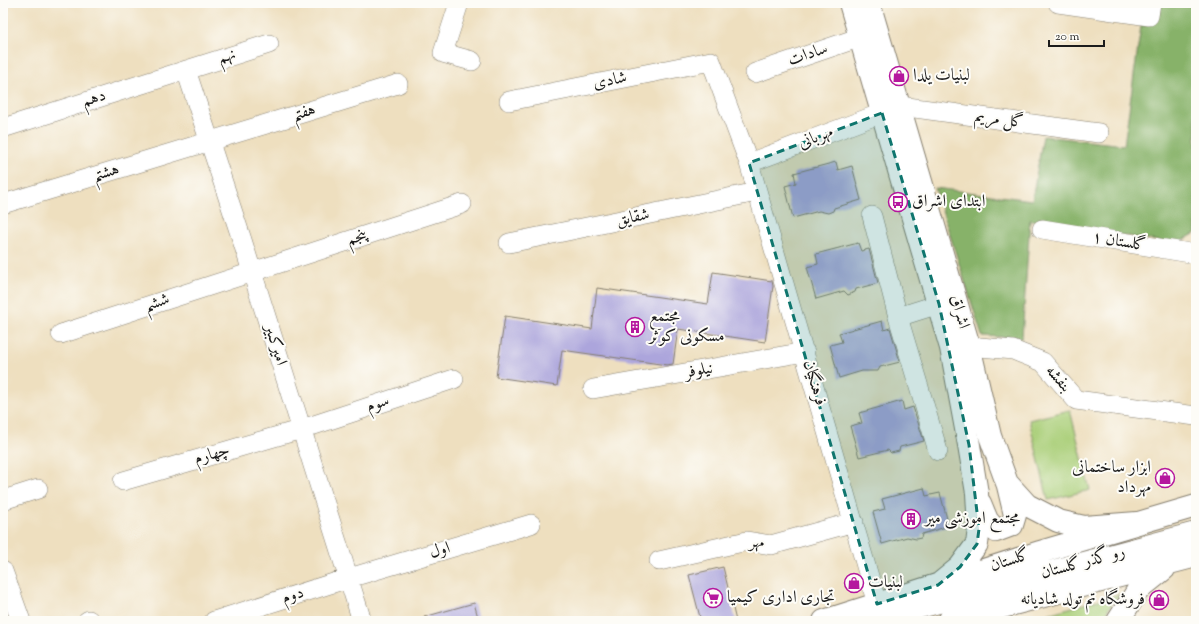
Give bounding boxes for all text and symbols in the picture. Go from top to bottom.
scale bar [1049,22,1104,48]
text: 20 m [1055,28,1080,46]
street label: سادات [785,37,831,73]
street label: نهم [215,43,240,73]
place label: لبنیات یلدا [913,64,970,88]
shop icon: لبنیات یلدا [888,65,910,87]
street label: شادی [591,66,629,96]
street label: دهم [79,84,110,116]
street label: هفتم [289,98,320,131]
street label: گل مریم [973,105,1025,136]
street label: مهربانی [795,120,838,156]
street label: هشتم [90,158,123,191]
place label: ابتدای اشراق [912,190,986,214]
bus stop icon: ابتدای اشراق [887,191,909,213]
street label: شقایق [614,203,652,233]
street label: پنجم [344,223,372,254]
street label: گلستان ۱ [1090,226,1148,258]
street label: ششم [141,288,174,321]
street label: اشراق [943,292,975,332]
place label: مجتمع مسکونی کوثر [647,305,725,349]
building icon: مجتمع مسکونی کوثر [624,316,646,338]
street label: امیرکبیر [257,320,293,369]
street label: نیلوفر [681,357,715,386]
street label: فرهنگیان [796,357,832,409]
street label: بنفشه [1039,360,1077,398]
street label: سوم [363,389,393,420]
street label: چهارم [191,438,233,472]
place label: ابزار ساختمانی مهرداد [1072,456,1152,500]
shop icon: ابزار ساختمانی مهرداد [1154,467,1176,489]
place label: مجتمع اموزشی میر [923,507,1021,533]
building icon: مجتمع اموزشی میر [900,508,922,530]
street label: مهر [747,530,766,556]
street label: اول [427,536,454,566]
street label: رو گذر گلستان [1038,538,1128,586]
street label: گلستان [987,543,1033,579]
place label: لبنیات [868,571,903,595]
shop icon: لبنیات [843,572,865,594]
street label: دوم [279,581,308,612]
place label: تجاری اداری کیمیا [727,586,835,610]
supermarket icon: تجاری اداری کیمیا [702,587,724,609]
place label: فروشگاه تم تولد شادیانه [1021,587,1145,613]
shop icon: فروشگاه تم تولد شادیانه [1148,589,1170,611]

